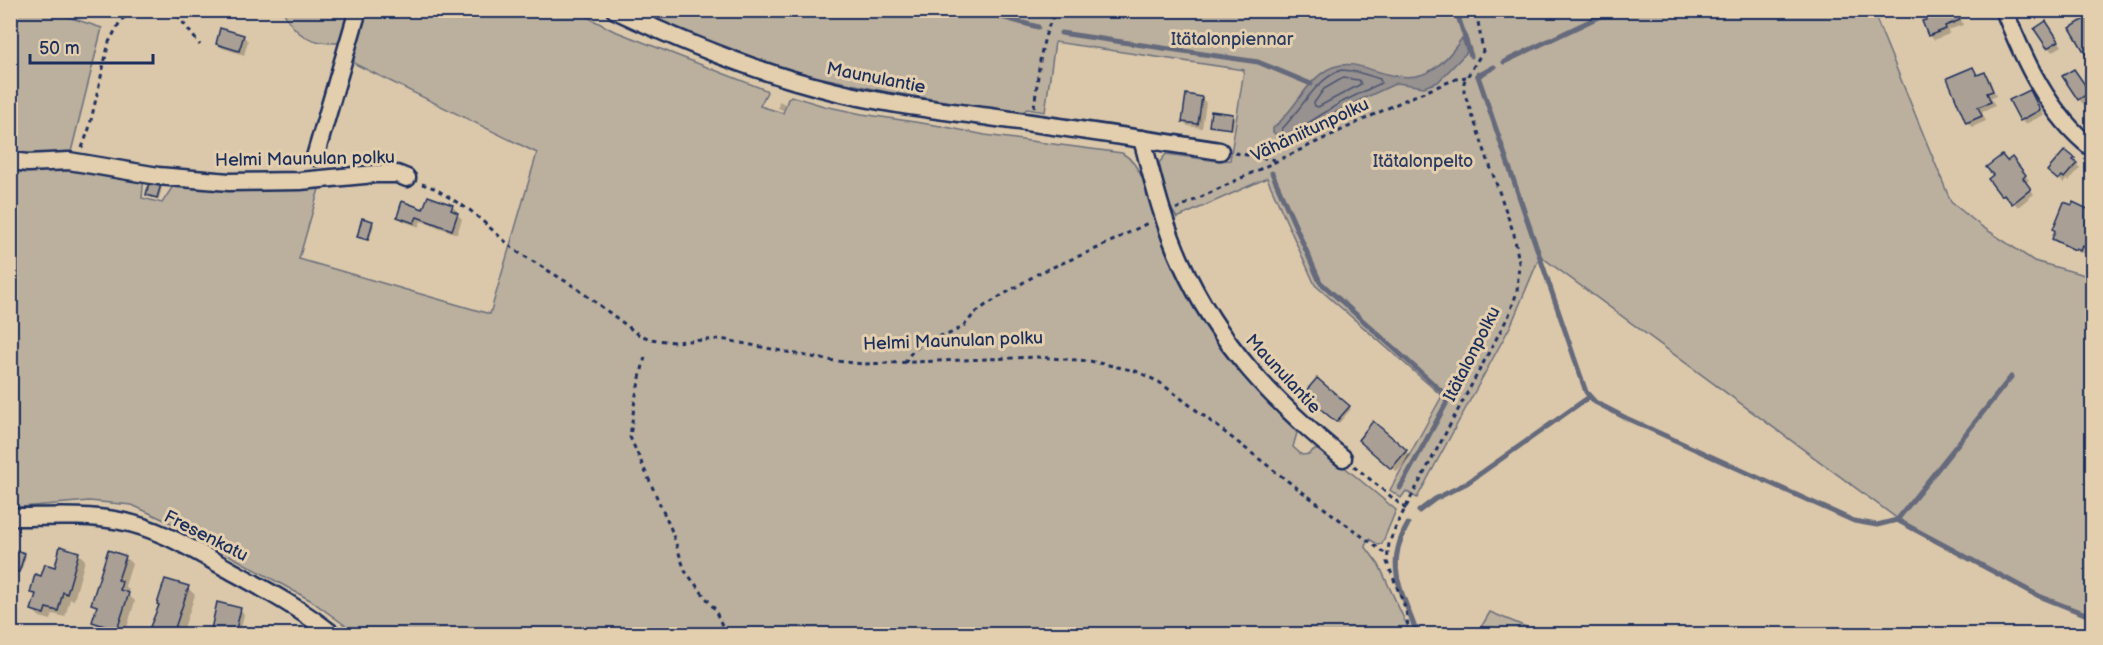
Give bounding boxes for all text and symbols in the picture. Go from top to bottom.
scale bar [30,27,153,65]
park label: Itätalonpiennar [1171,29,1294,50]
text: 50 m [39,38,80,59]
street label: Maunulantie [825,58,928,98]
street label: Vähäniitunpolku [1248,94,1372,166]
street label: Helmi Maunulan polku [215,147,395,171]
park label: Itätalonpelto [1373,151,1473,172]
street label: Itätalonpolku [1439,303,1505,405]
street label: Helmi Maunulan polku [863,327,1043,355]
street label: Maunulantie [1241,330,1325,418]
street label: Fresenkatu [160,506,252,566]

